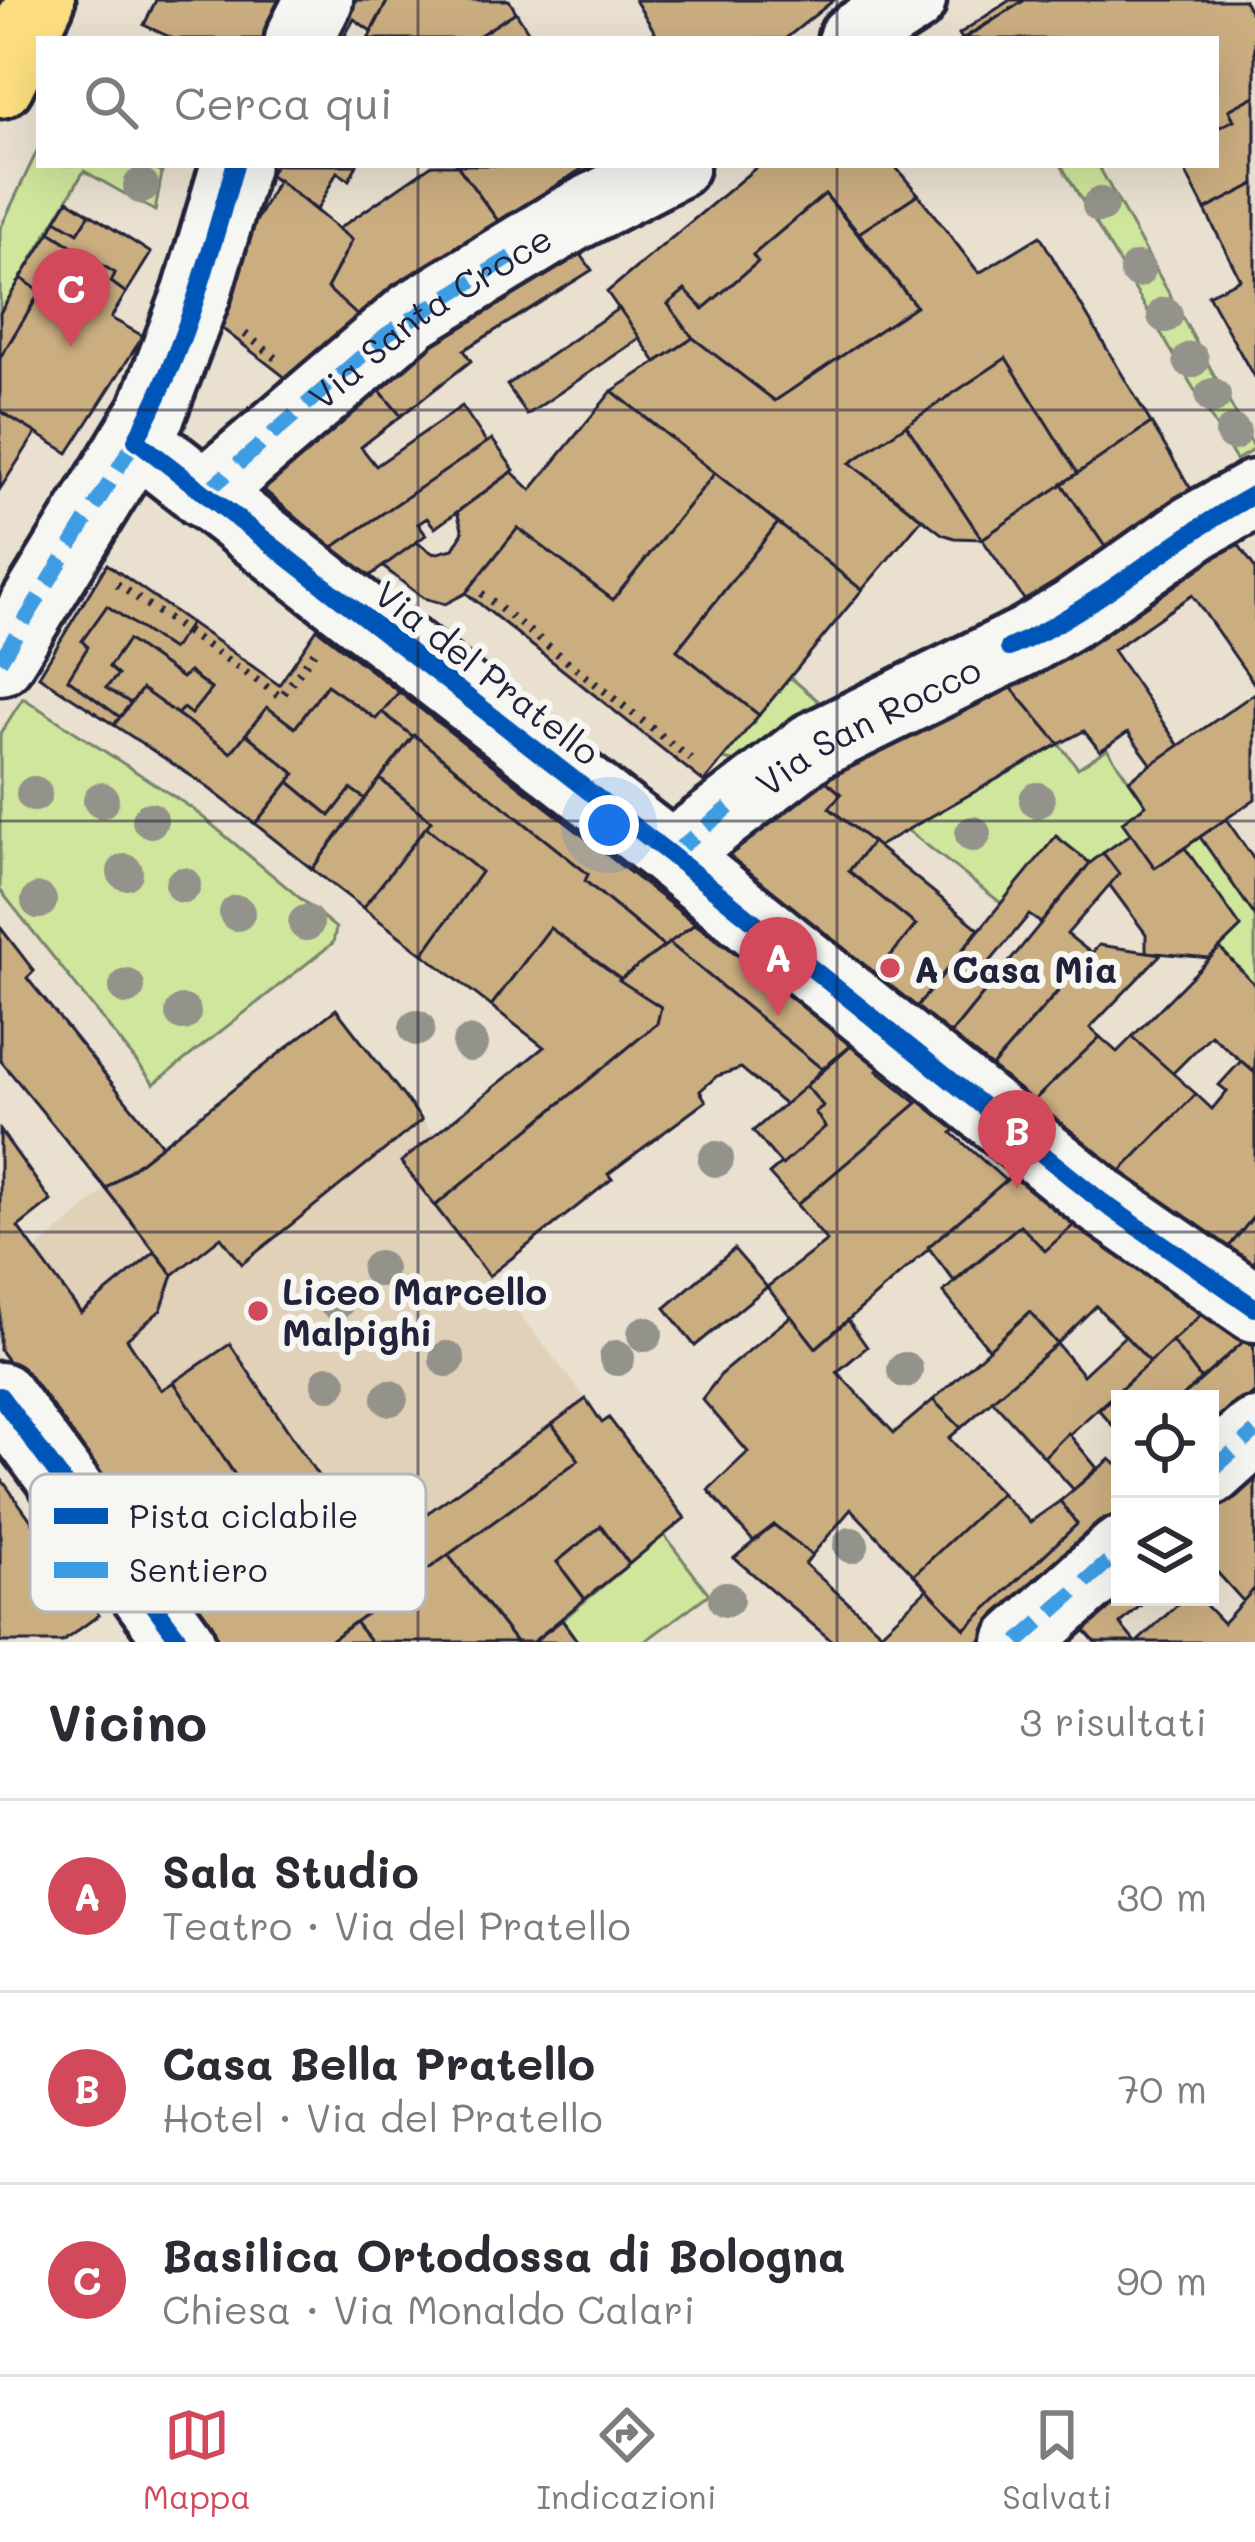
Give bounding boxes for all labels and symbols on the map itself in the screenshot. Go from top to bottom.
street label: Via Santa Croce [298,213,560,419]
pin: C [32,248,110,347]
street label: Via del Pratello [366,569,610,775]
street label: Via San Rocco [745,644,988,806]
your location [579,795,639,855]
pin: A [739,917,817,1016]
place label: A Casa Mia [914,945,1117,992]
marker: A Casa Mia [877,955,903,981]
pin: B [978,1090,1056,1189]
place label: Liceo Marcello Malpighi [282,1267,547,1355]
marker: Liceo Marcello Malpighi [245,1298,271,1324]
legend [30,1474,426,1612]
text: Pista ciclabile [129,1493,359,1536]
text: Sentiero [129,1547,267,1590]

